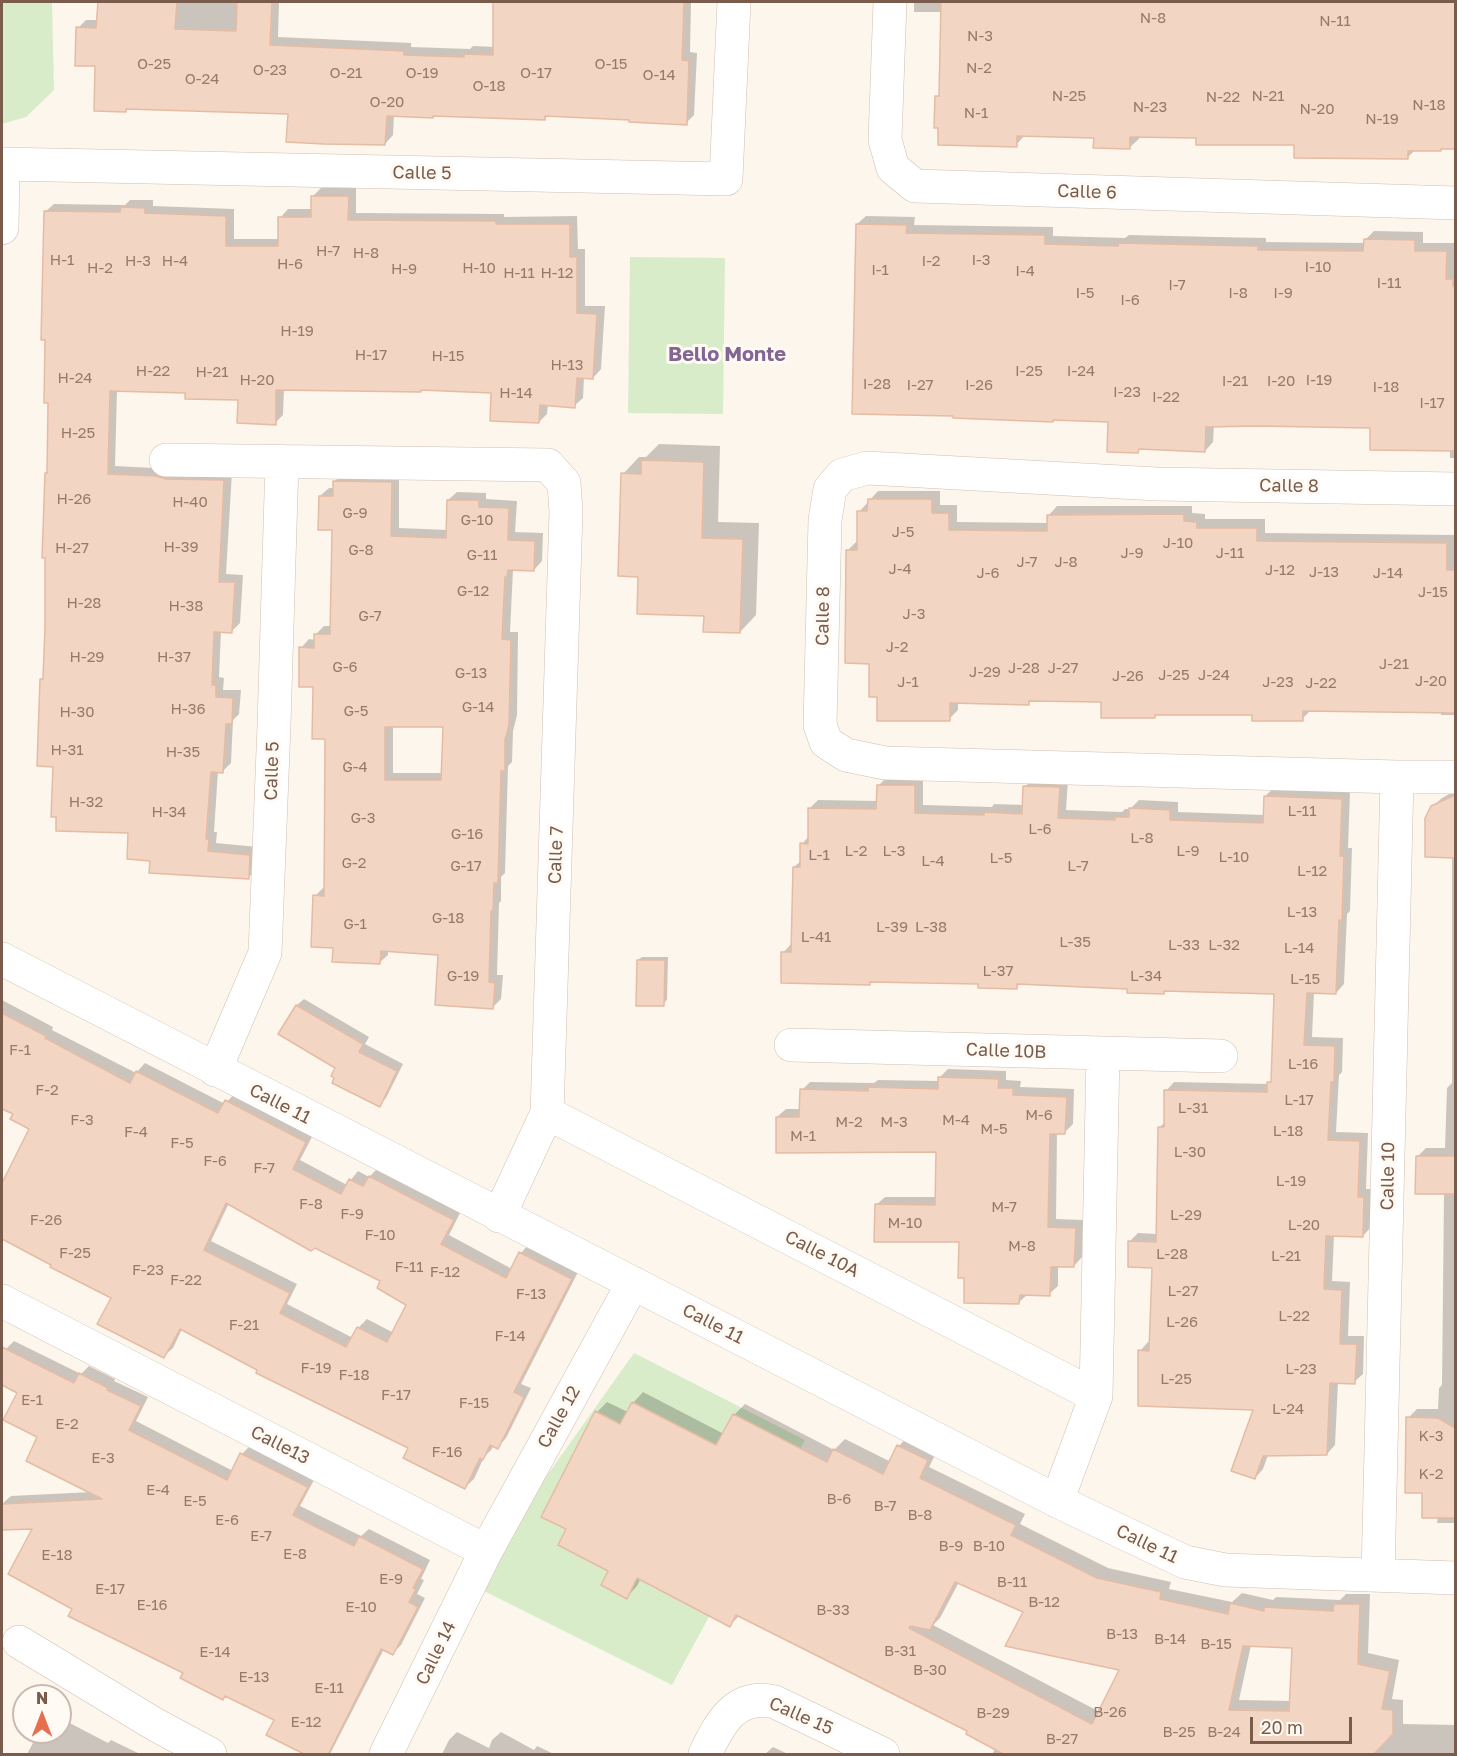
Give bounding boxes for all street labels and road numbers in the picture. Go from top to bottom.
street label: Calle 5 [392,162,452,184]
street label: Calle 6 [1057,180,1117,204]
street label: Calle 8 [1259,475,1319,497]
street label: Calle 8 [812,586,834,646]
street label: Calle 5 [260,741,284,801]
street label: Calle 7 [544,826,568,884]
street label: Calle 10B [965,1039,1047,1063]
street label: Calle 11 [246,1079,314,1129]
street label: Calle 10 [1377,1142,1399,1210]
street label: Calle 10A [781,1226,863,1282]
street label: Calle 11 [679,1299,747,1349]
street label: Calle 12 [533,1382,585,1452]
street label: Calle13 [247,1421,313,1469]
street label: Calle 11 [1113,1520,1181,1568]
street label: Calle 14 [411,1618,461,1688]
street label: Calle 15 [766,1692,836,1740]

